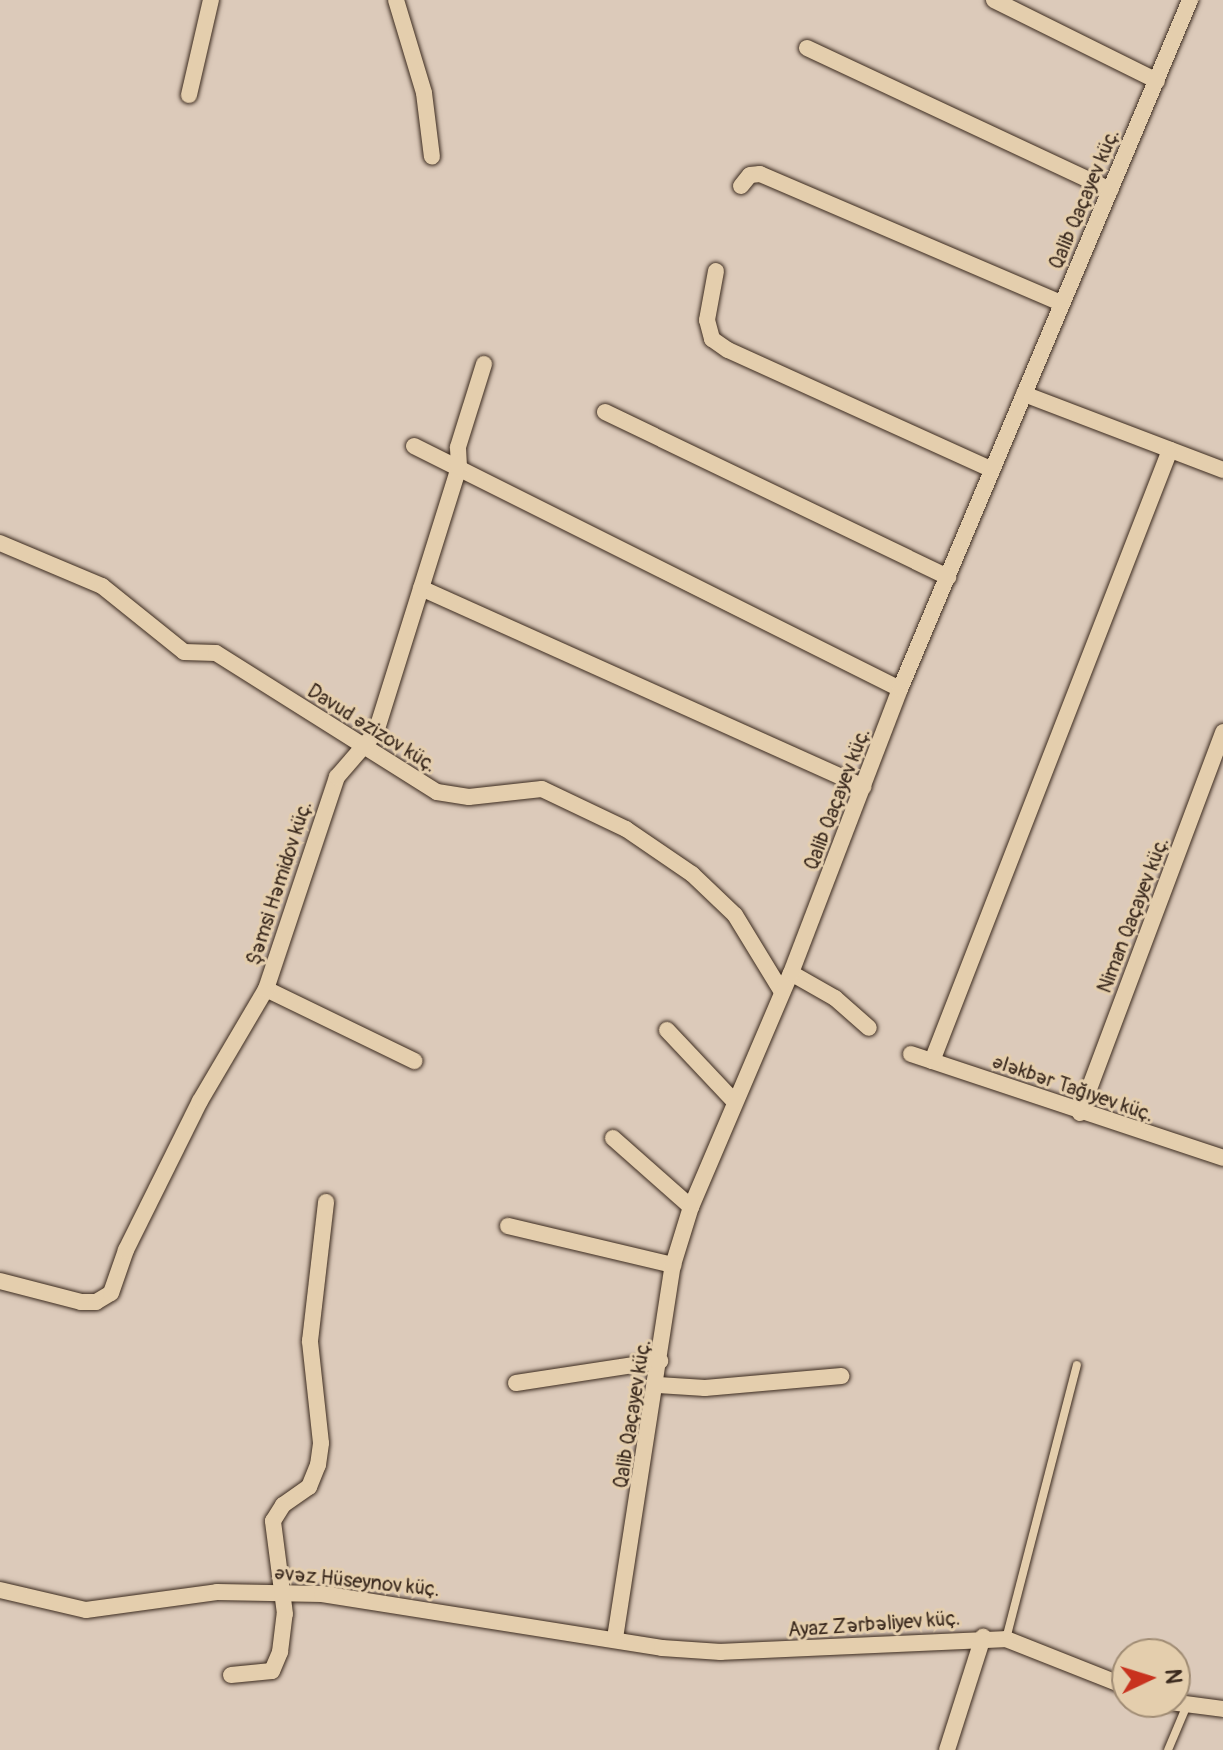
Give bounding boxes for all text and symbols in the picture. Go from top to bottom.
street label: Qalib Qaçayev küç. [1044,125,1124,273]
street label: Davud Əzizov küç. [303,679,441,777]
street label: Qalib Qaçayev küç. [799,725,875,873]
street label: Şəmsi Həmidov küç. [241,798,317,968]
street label: Niman Qaçayev küç. [1092,834,1174,996]
street label: Ələkbər Tağıyev küç. [989,1049,1157,1127]
street label: Qalib Qaçayev küç. [608,1338,656,1490]
street label: Əvəz Hüseynov küç. [273,1560,441,1602]
street label: Ayaz Zərbəliyev küç. [787,1606,961,1642]
north arrow [1111,1638,1191,1718]
text: N [1158,1668,1187,1685]

